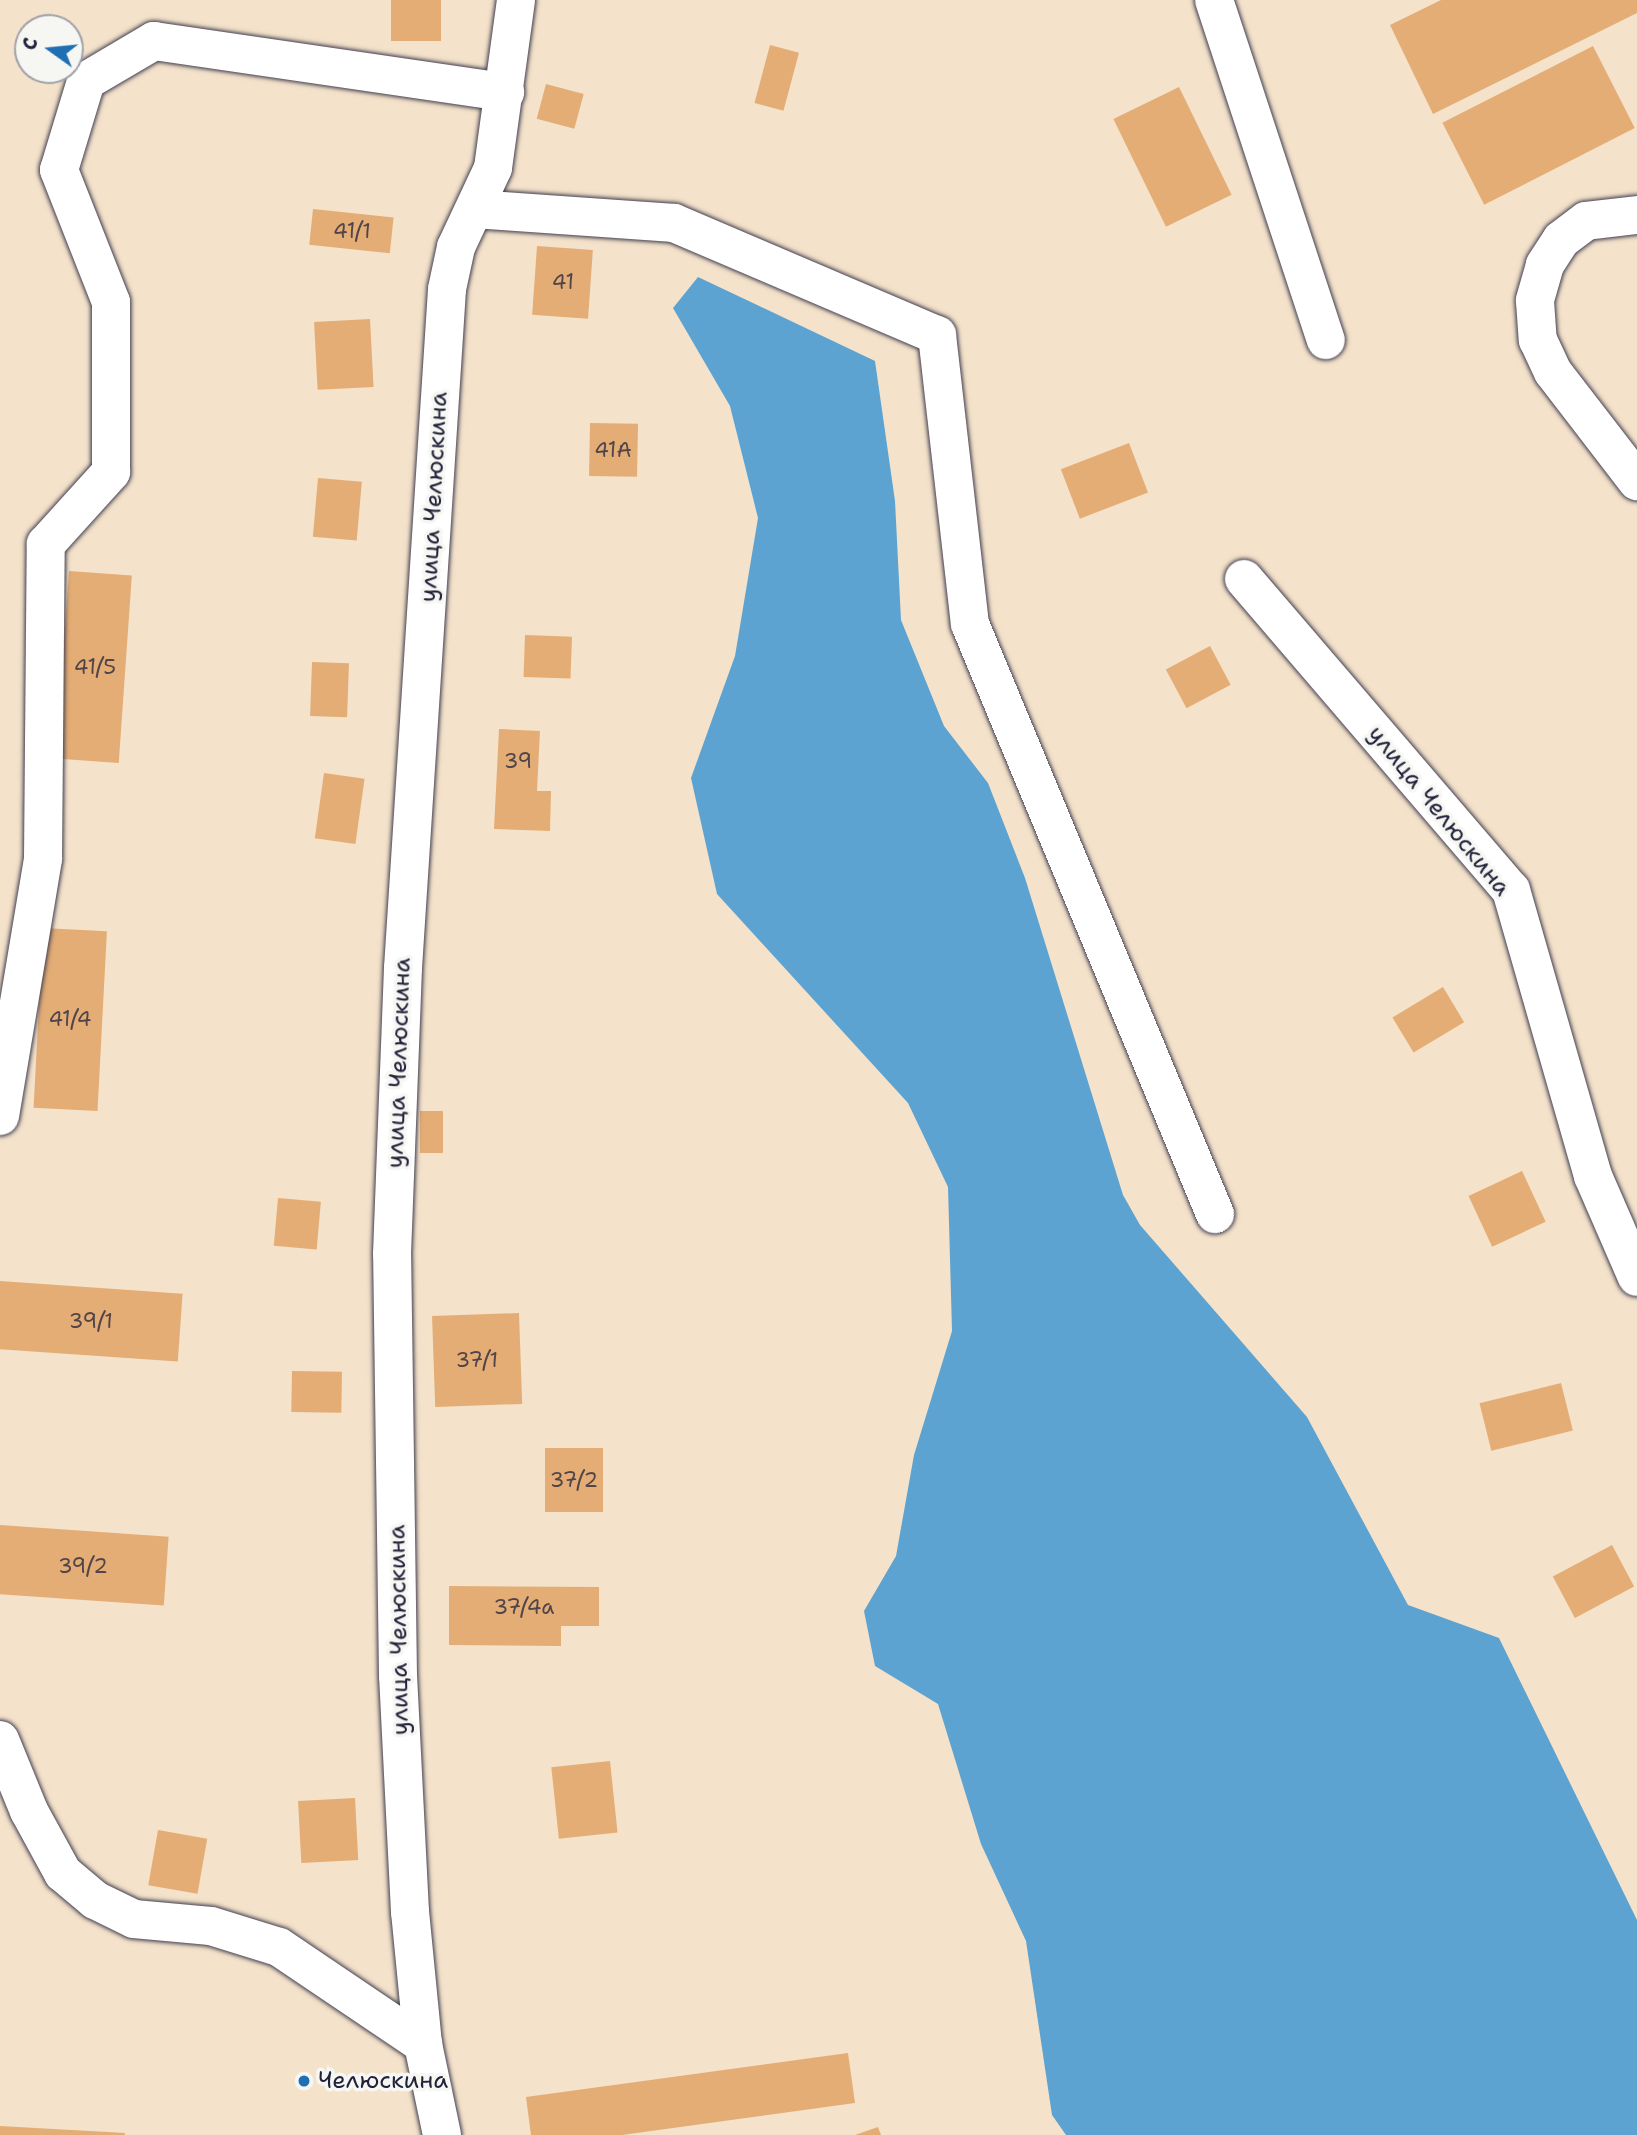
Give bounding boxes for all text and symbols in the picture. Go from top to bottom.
north arrow [14,14,84,84]
text: С [17,35,44,53]
house number: 41/1 [333,218,371,244]
house number: 41 [552,269,574,295]
street label: улица Челюскина [414,391,454,603]
house number: 41А [594,437,632,463]
house number: 41/5 [74,654,116,680]
street label: улица Челюскина [1362,720,1516,902]
house number: 39 [504,748,532,774]
street label: улица Челюскина [381,957,417,1169]
house number: 41/4 [48,1006,92,1032]
house number: 39/1 [69,1308,113,1334]
house number: 37/1 [456,1347,498,1373]
house number: 37/2 [550,1467,598,1493]
street label: улица Челюскина [383,1524,415,1736]
house number: 39/2 [58,1553,108,1579]
house number: 37/4а [494,1594,554,1620]
place label: Челюскина [318,2067,448,2095]
marker: Челюскина [296,2073,312,2089]

